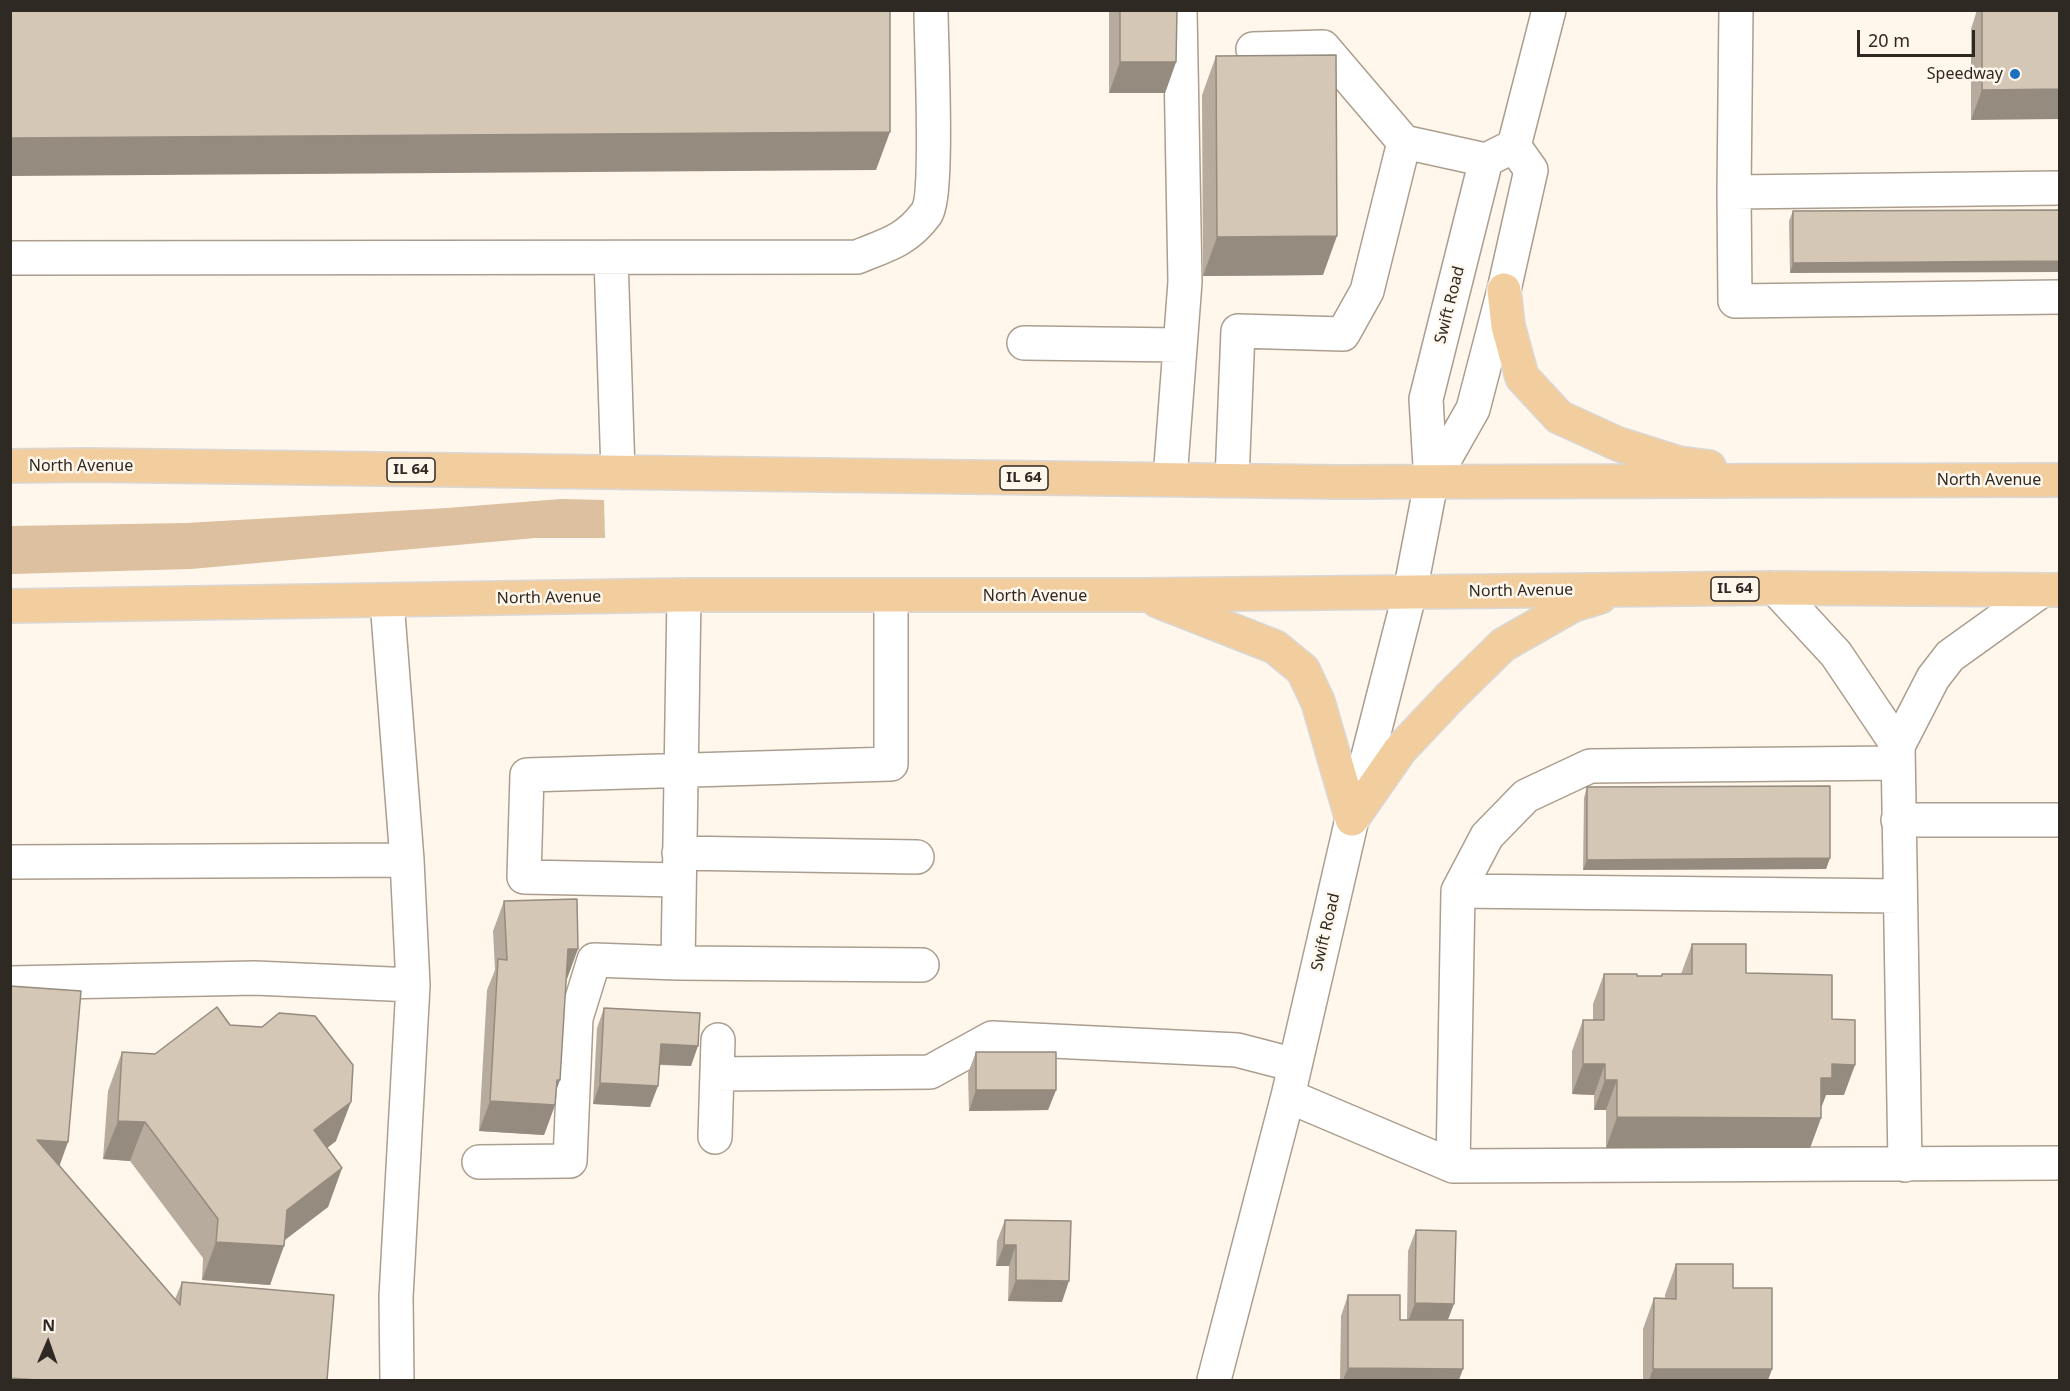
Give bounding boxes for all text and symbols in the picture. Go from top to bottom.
scale bar [1860,18,1978,56]
text: 20 m [1868,28,1910,52]
place label: Speedway [1927,64,2003,84]
marker: Speedway [2008,67,2022,81]
street label: Swift Road [1431,264,1469,346]
street label: North Avenue [29,456,133,476]
road number: IL 64 [387,458,435,482]
road number: IL 64 [1000,466,1048,490]
street label: North Avenue [1937,470,2041,490]
road number: IL 64 [1711,577,1759,601]
street label: North Avenue [1469,580,1573,602]
street label: North Avenue [983,586,1087,606]
street label: North Avenue [497,587,601,609]
street label: Swift Road [1308,891,1344,973]
north arrow [18,1313,78,1373]
text: N [42,1314,56,1336]

